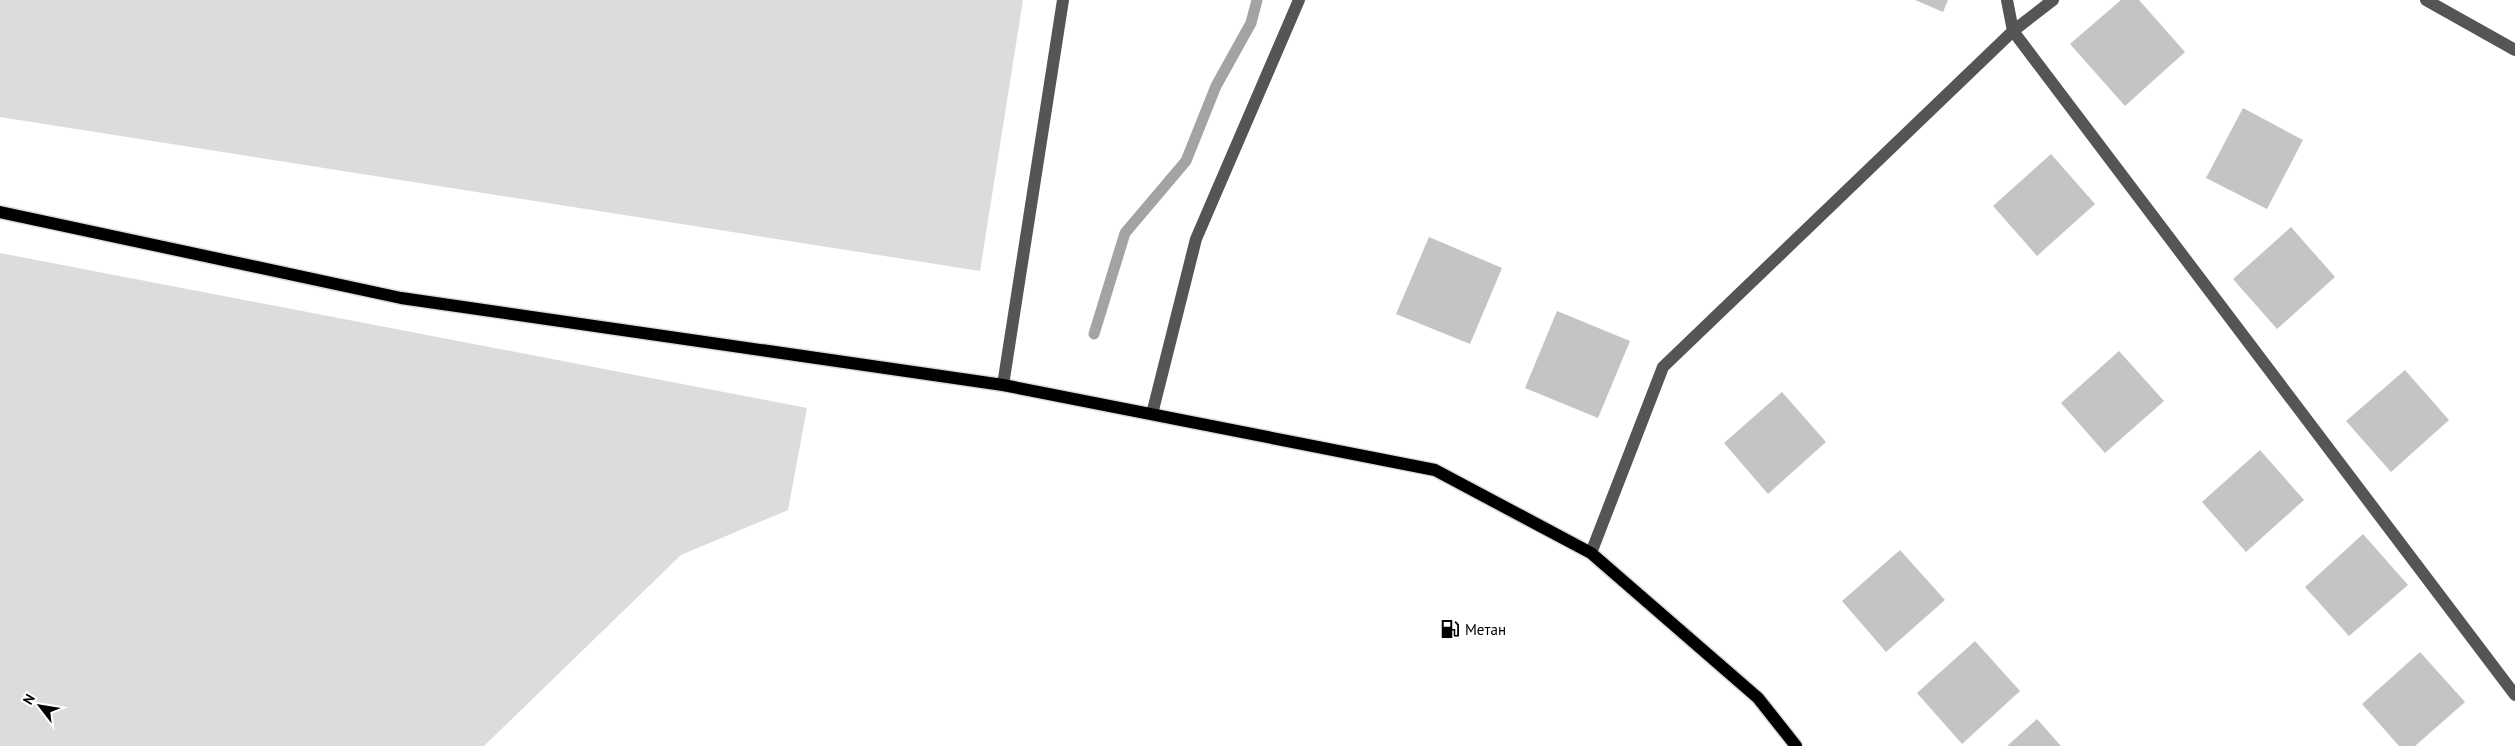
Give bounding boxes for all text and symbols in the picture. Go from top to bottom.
fuel station icon: Метан [1439,618,1461,640]
place label: Метан [1465,620,1506,639]
north arrow [15,681,65,731]
text: N [19,691,39,708]

